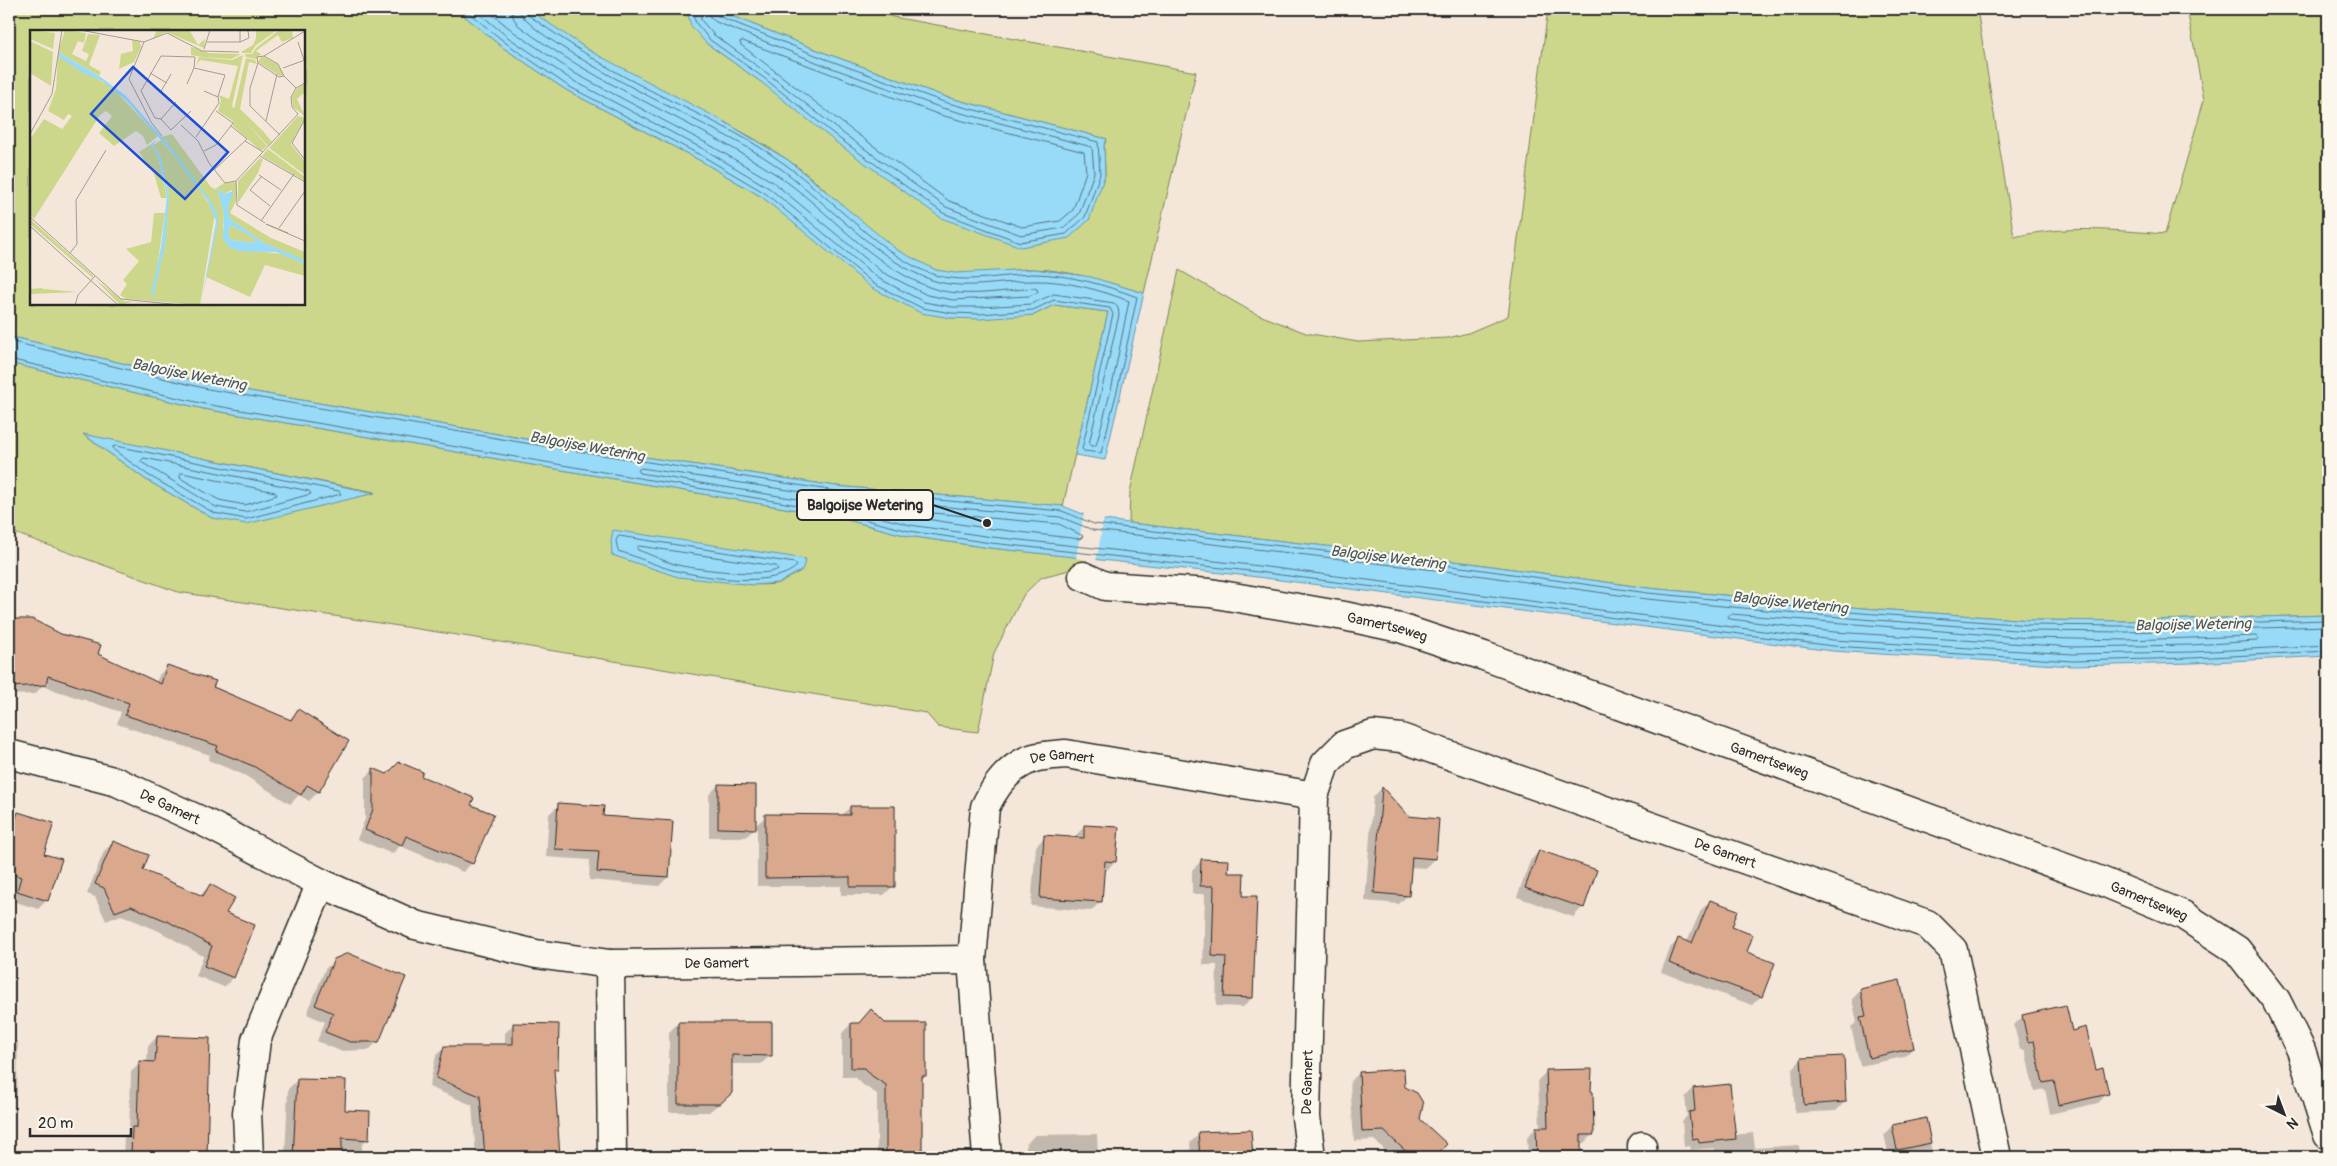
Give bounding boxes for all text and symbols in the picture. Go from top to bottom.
inset map [30,30,305,305]
water label: Balgoijse Wetering [130,355,249,396]
water label: Balgoijse Wetering [528,428,647,467]
callout: Balgoijse Wetering [797,490,933,520]
text: Balgoijse Wetering [807,496,923,515]
water label: Balgoijse Wetering [1329,542,1448,575]
water label: Balgoijse Wetering [1731,587,1850,619]
street label: Gamertseweg [1346,608,1430,645]
water label: Balgoijse Wetering [2135,614,2253,636]
street label: Gamertseweg [1728,738,1811,782]
street label: De Gamert [1028,745,1096,767]
street label: De Gamert [137,785,203,828]
street label: De Gamert [1692,834,1759,872]
street label: Gamertseweg [2108,877,2191,925]
street label: De Gamert [684,954,749,972]
street label: De Gamert [1298,1050,1316,1115]
north arrow [2260,1088,2310,1138]
scale bar [30,1106,131,1138]
text: 20 m [38,1114,73,1133]
text: N [2283,1114,2302,1133]

